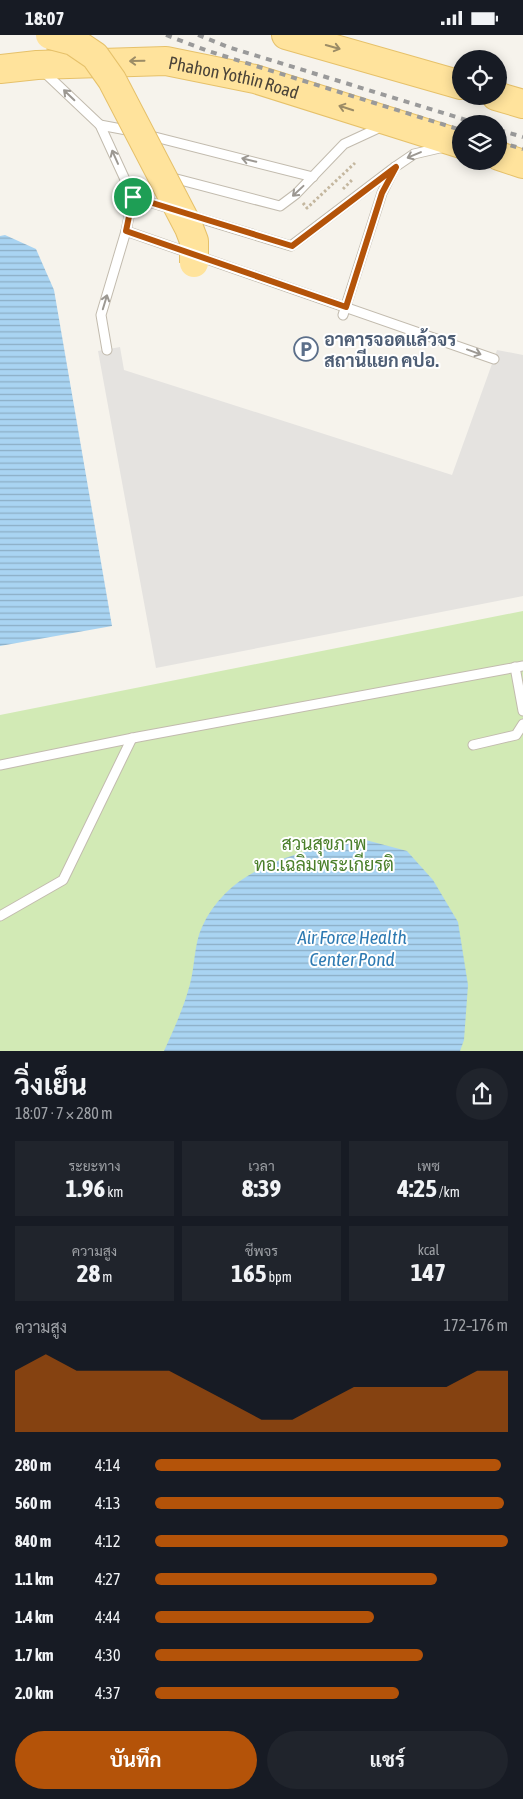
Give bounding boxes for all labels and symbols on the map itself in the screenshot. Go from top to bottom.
one-way arrow [325,43,341,53]
street label: Phahon Yothin Road [167,51,302,103]
one-way arrow [129,56,146,66]
one-way arrow [62,89,75,101]
one-way arrow [338,102,354,112]
one-way arrow [109,150,119,165]
one-way arrow [407,151,422,161]
one-way arrow [241,155,257,165]
pin [112,176,154,218]
one-way arrow [292,185,305,197]
one-way arrow [100,295,110,311]
place label: อาคารจอดแล้วจร สถานีแยก คปอ. [324,328,456,371]
parking icon: อาคารจอดแล้วจร สถานีแยก คปอ. [293,336,319,362]
one-way arrow [466,348,481,357]
park label: สวนสุขภาพ ทอ.เฉลิมพระเกียรติ [254,833,394,875]
water label: Air Force Health Center Pond [296,926,407,970]

